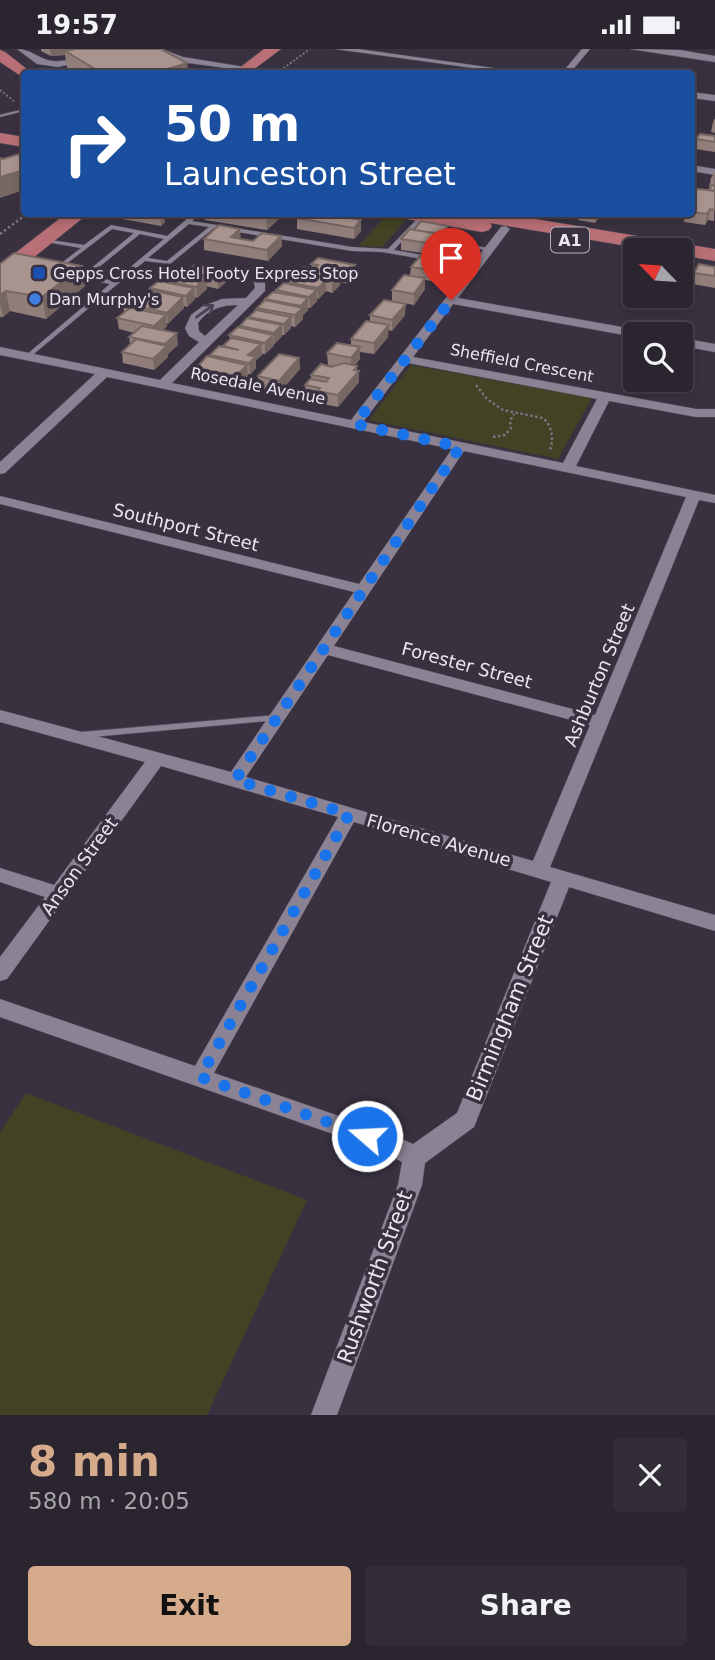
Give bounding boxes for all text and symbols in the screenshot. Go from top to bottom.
text: 19:57 [35,10,118,40]
text: 50 m [164,96,300,153]
icon: right [49,98,140,189]
text: Launceston Street [164,155,456,193]
road number: A1 [551,227,589,253]
pin [421,228,481,300]
north arrow [623,238,693,308]
map controls [623,238,693,392]
icon: arrive [432,239,470,277]
place label: Gepps Cross Hotel Footy Express Stop [53,264,358,283]
marker: Gepps Cross Hotel Footy Express Stop [31,265,47,281]
place label: Dan Murphy's [49,290,159,309]
marker: Dan Murphy's [27,291,43,307]
one-way arrow [195,304,214,319]
button: search [623,322,693,392]
street label: Sheffield Crescent [449,340,595,386]
street label: Rosedale Avenue [189,364,327,408]
street label: Southport Street [111,499,261,555]
street label: Ashburton Street [559,600,639,750]
street label: Forester Street [399,637,535,693]
street label: Florence Avenue [364,809,514,871]
street label: Anson Street [36,813,122,919]
street label: Birmingham Street [462,911,558,1105]
position arrow [330,1099,404,1173]
street label: Rushworth Street [333,1187,417,1367]
text: 8 min [28,1437,160,1486]
button: close [613,1438,687,1512]
text: 580 m · 20:05 [28,1488,190,1514]
button: Exit [28,1566,351,1646]
button: Share [365,1566,687,1646]

